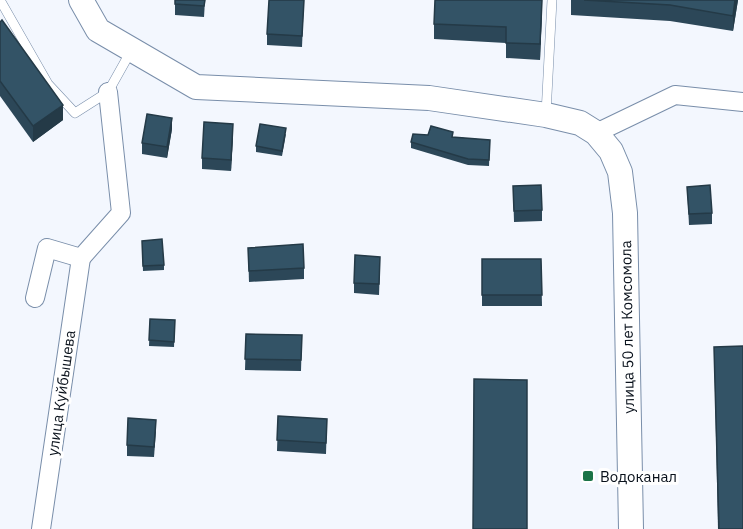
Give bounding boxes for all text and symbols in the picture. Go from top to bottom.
street label: улица 50 лет Комсомола [616,240,638,414]
street label: улица Куйбышева [43,329,79,457]
place label: Водоканал [600,467,677,486]
marker: Водоканал [581,469,595,483]

